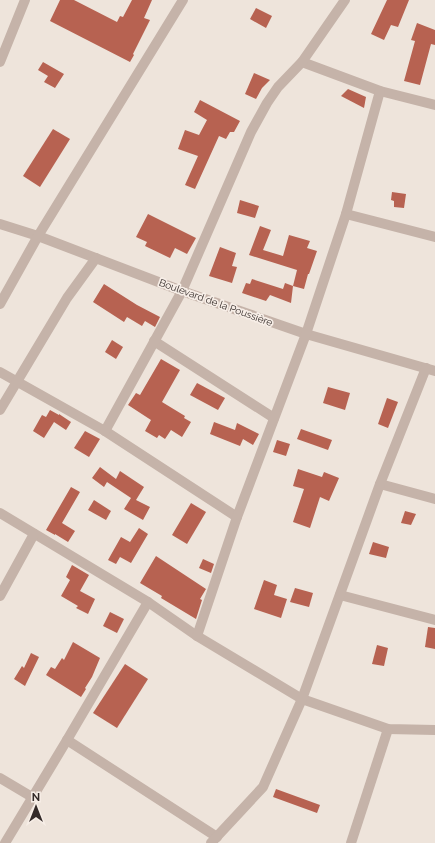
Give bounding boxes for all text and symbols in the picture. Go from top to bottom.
street label: Boulevard de la Poussière [158,277,274,328]
north arrow [16,787,56,827]
text: N [32,791,40,804]

